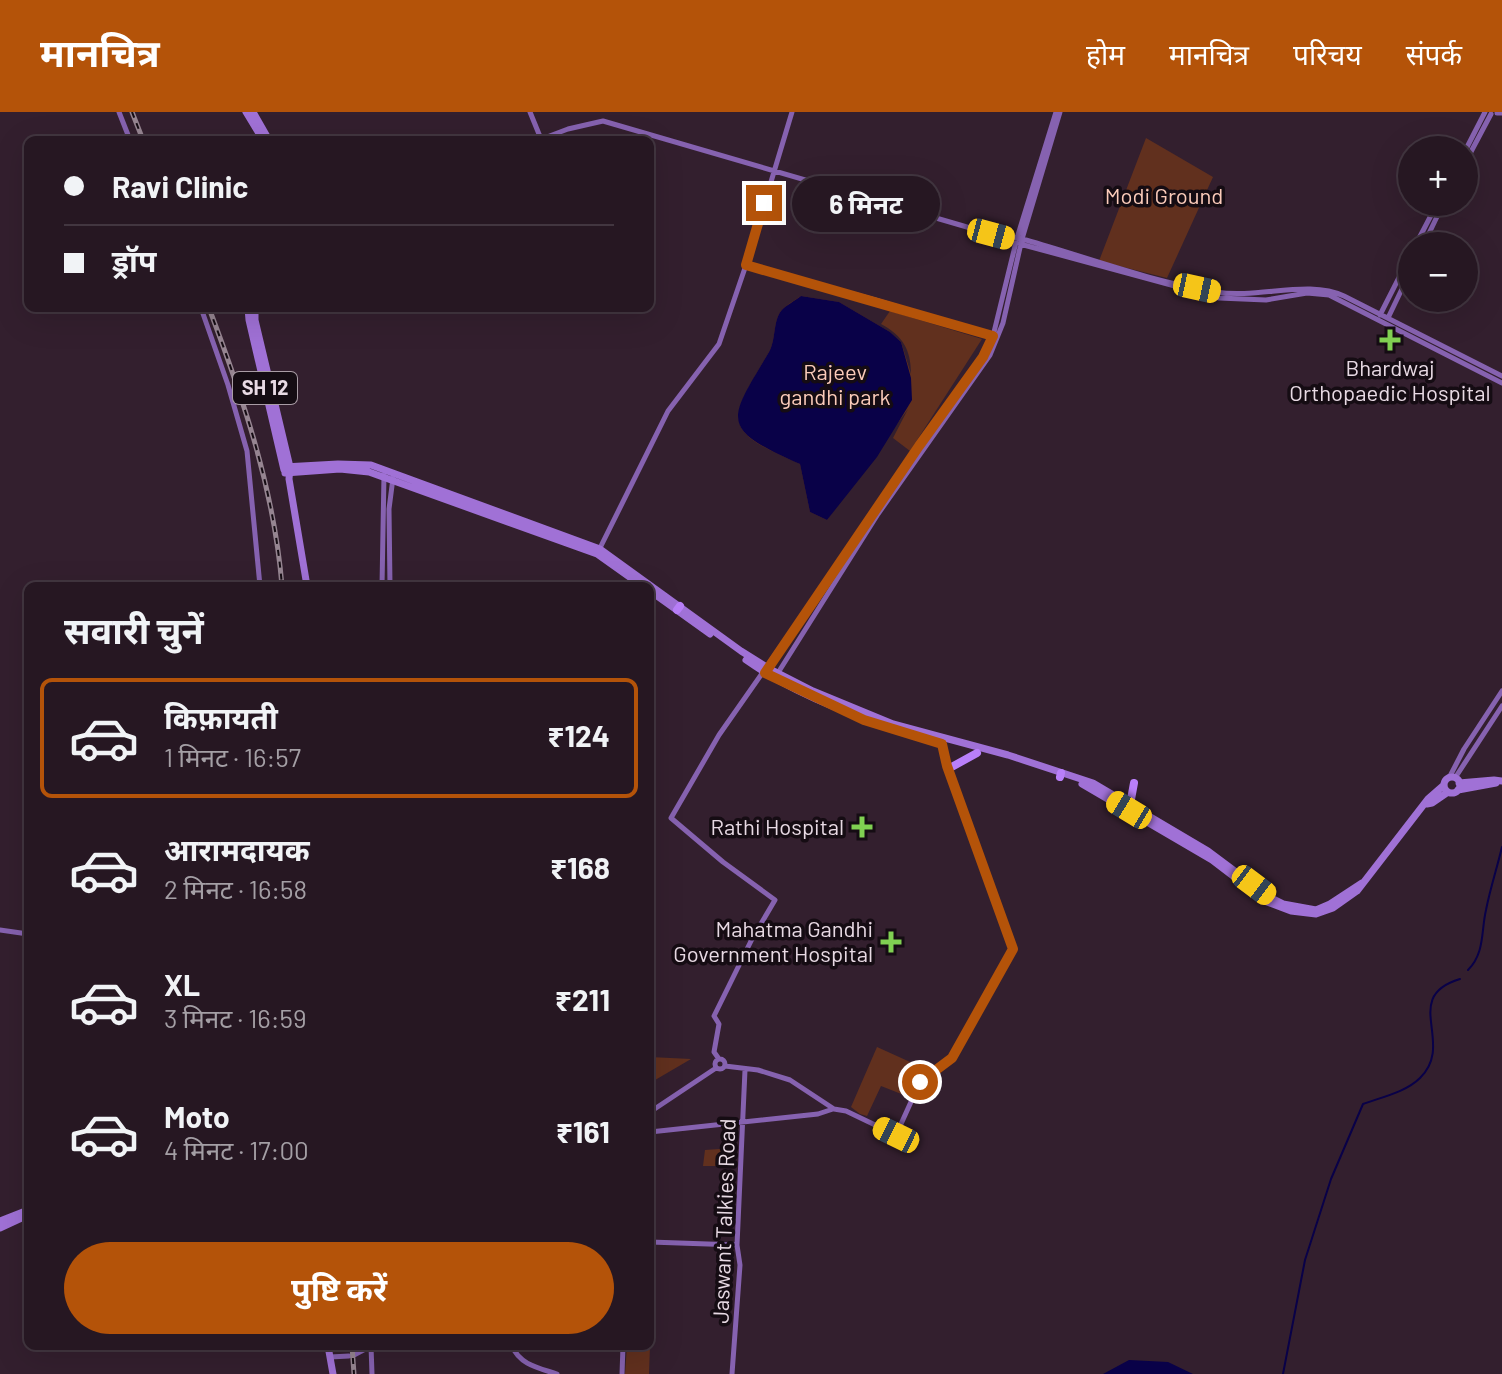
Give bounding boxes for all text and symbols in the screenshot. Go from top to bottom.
text: मानचित्र [40,29,160,75]
text: होम [1086,37,1125,71]
text: मानचित्र [1169,37,1249,71]
text: परिचय [1293,37,1362,71]
text: संपर्क [1406,37,1462,71]
map controls [1398,136,1478,312]
button: + [1398,136,1478,216]
text: Ravi Clinic [112,168,248,204]
callout: 6 मिनट [792,175,940,231]
park label: Modi Ground [1105,182,1223,208]
route end [746,185,782,221]
text: 6 मिनट [829,188,903,219]
car [965,216,1017,252]
button: − [1398,232,1478,312]
text: ड्रॉप [112,242,156,278]
car [1171,271,1223,305]
marker: Bhardwaj Orthopaedic Hospital [1379,329,1401,351]
place label: Bhardwaj Orthopaedic Hospital [1289,354,1491,405]
park label: Rajeev gandhi park [779,358,891,409]
road number: SH 12 [233,372,297,404]
text: सवारी चुनें [64,608,204,651]
text: किफ़ायती [164,699,278,735]
icon: car [68,702,140,774]
text: ₹124 [547,717,610,753]
text: 1 मिनट · 16:57 [164,741,301,772]
car [1102,787,1156,833]
place label: Rathi Hospital [710,813,844,839]
marker: Rathi Hospital [851,816,873,838]
text: आरामदायक [164,831,310,867]
icon: car [68,834,140,906]
text: ₹168 [550,849,610,885]
car [1228,861,1280,909]
text: 2 मिनट · 16:58 [164,873,307,904]
place label: Mahatma Gandhi Government Hospital [673,915,873,966]
marker: Mahatma Gandhi Government Hospital [880,931,902,953]
icon: car [68,966,140,1038]
text: XL [164,966,200,1002]
text: ₹211 [555,981,610,1017]
text: 3 मिनट · 16:59 [164,1002,306,1033]
route start [902,1064,938,1100]
icon: car [68,1098,140,1170]
text: Moto [164,1098,230,1134]
text: ₹161 [556,1113,610,1149]
car [869,1114,923,1156]
street label: Jaswant Talkies Road [706,1118,740,1324]
text: 4 मिनट · 17:00 [164,1134,309,1165]
button: पुष्टि करें [64,1242,614,1334]

